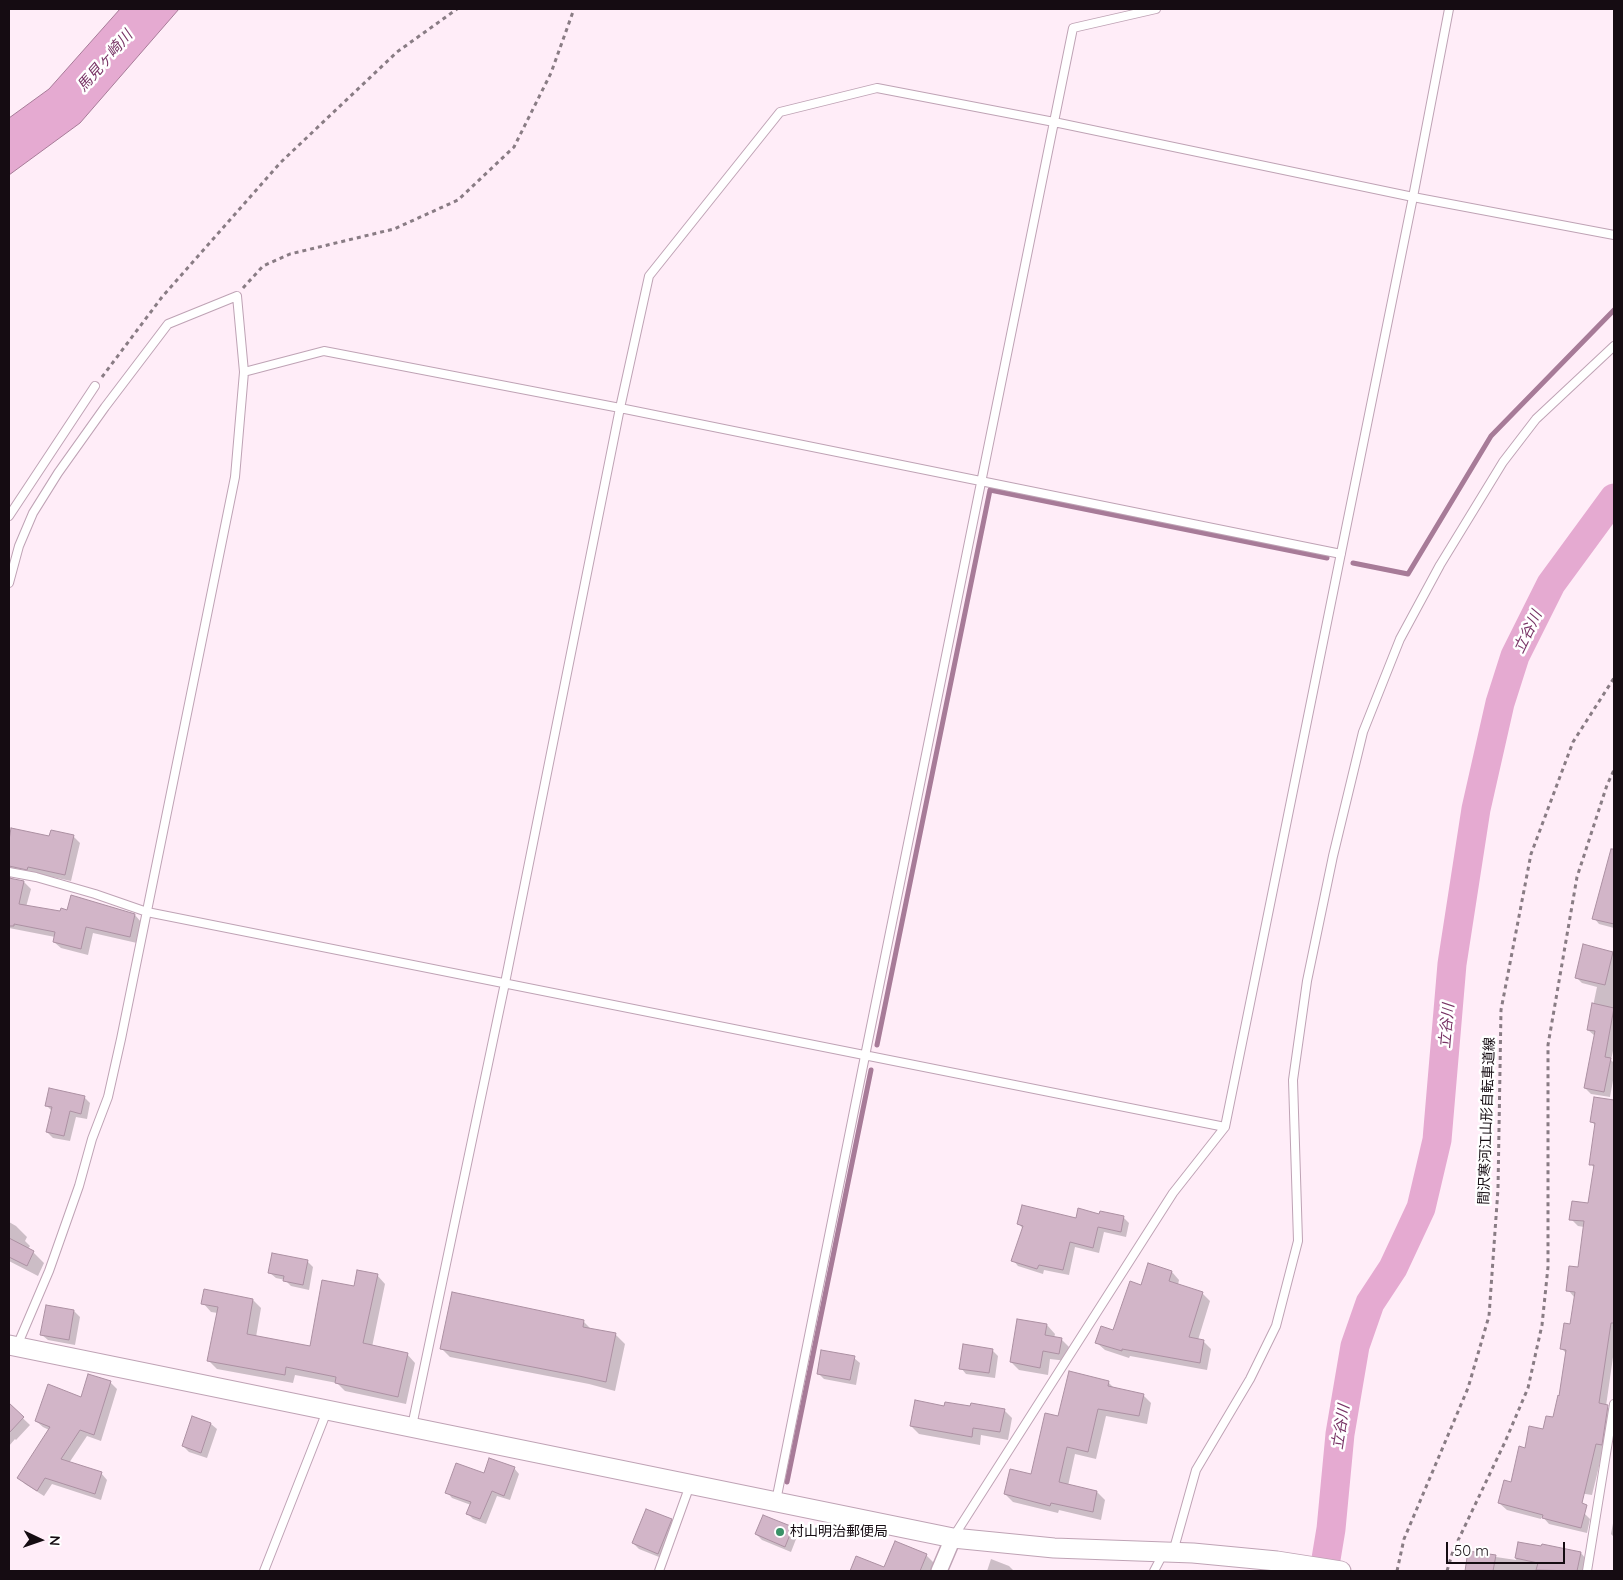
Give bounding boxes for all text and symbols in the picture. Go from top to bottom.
water label: 馬見ヶ崎川 [74,27,136,95]
water label: 立谷川 [1510,608,1546,656]
water label: 立谷川 [1436,1003,1458,1049]
street label: 間沢寒河江山形自転車道線 [1476,1037,1498,1205]
water label: 立谷川 [1329,1403,1353,1451]
north arrow [15,1515,65,1565]
place label: 村山明治郵便局 [790,1524,888,1540]
marker: 村山明治郵便局 [774,1526,786,1538]
scale bar [1448,1532,1567,1564]
text: N [46,1535,64,1546]
text: 50 m [1454,1541,1489,1560]

